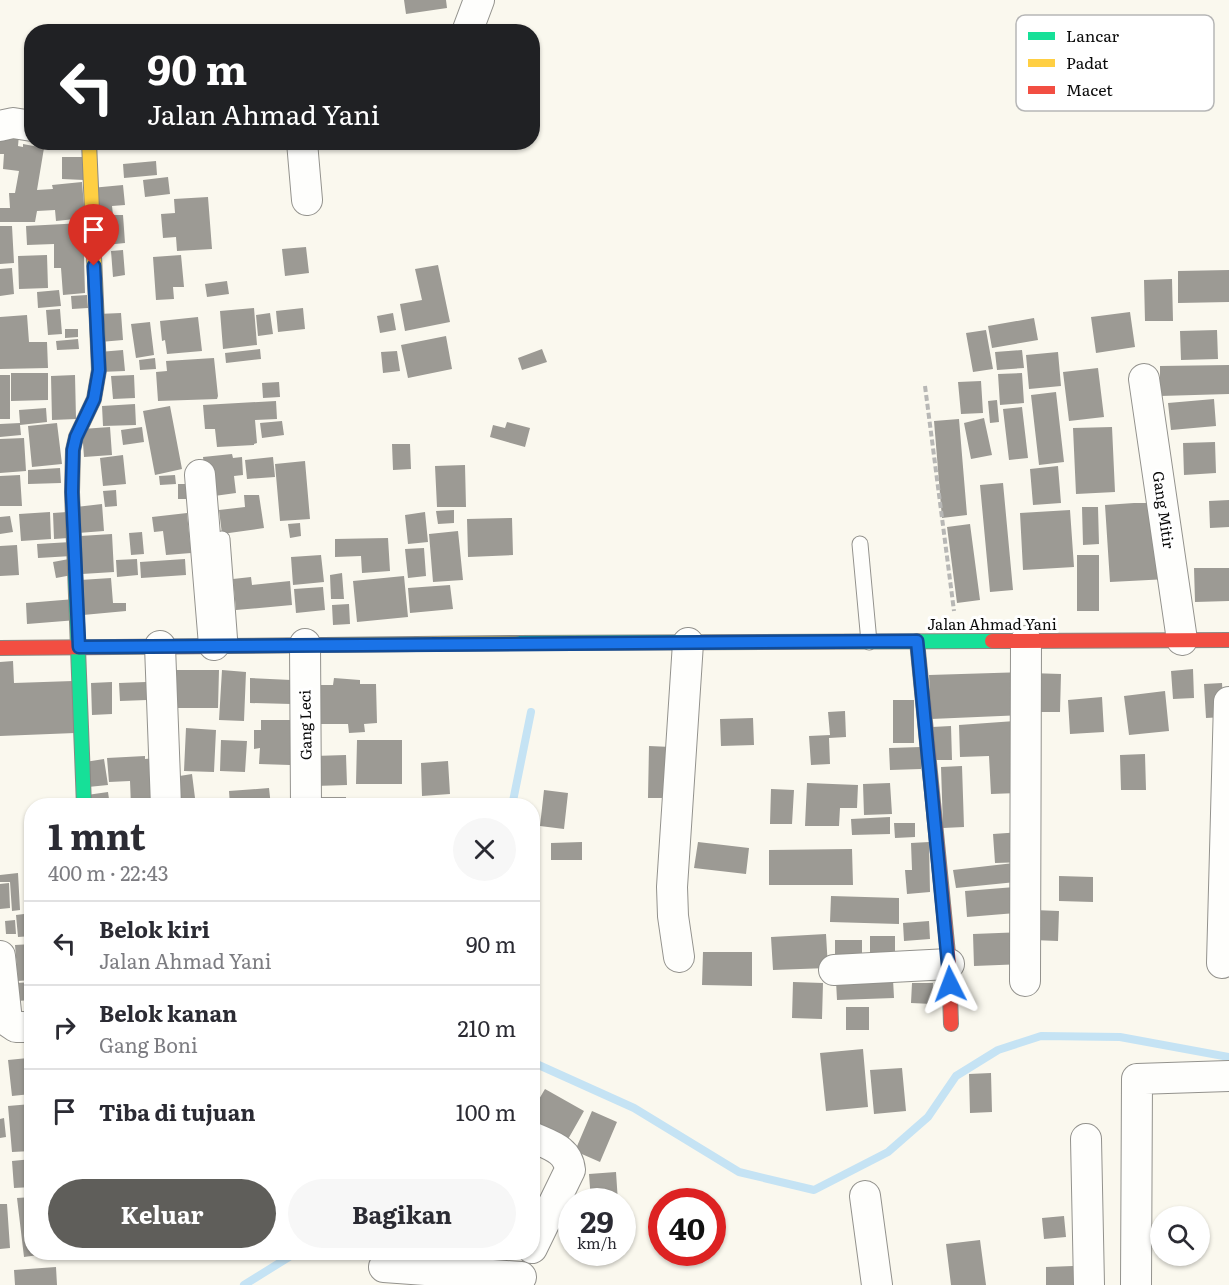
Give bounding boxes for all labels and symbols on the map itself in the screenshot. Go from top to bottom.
legend [1016,15,1214,111]
text: Lancar [1066,23,1120,47]
text: Padat [1066,50,1109,74]
text: Macet [1066,77,1113,101]
pin [68,204,119,266]
street label: Gang Mitir [1148,470,1181,550]
street label: Jalan Ahmad Yani [927,612,1057,635]
street label: Gang Leci [292,690,317,760]
position arrow [918,952,982,1016]
speed limit sign: 40 [648,1188,726,1266]

